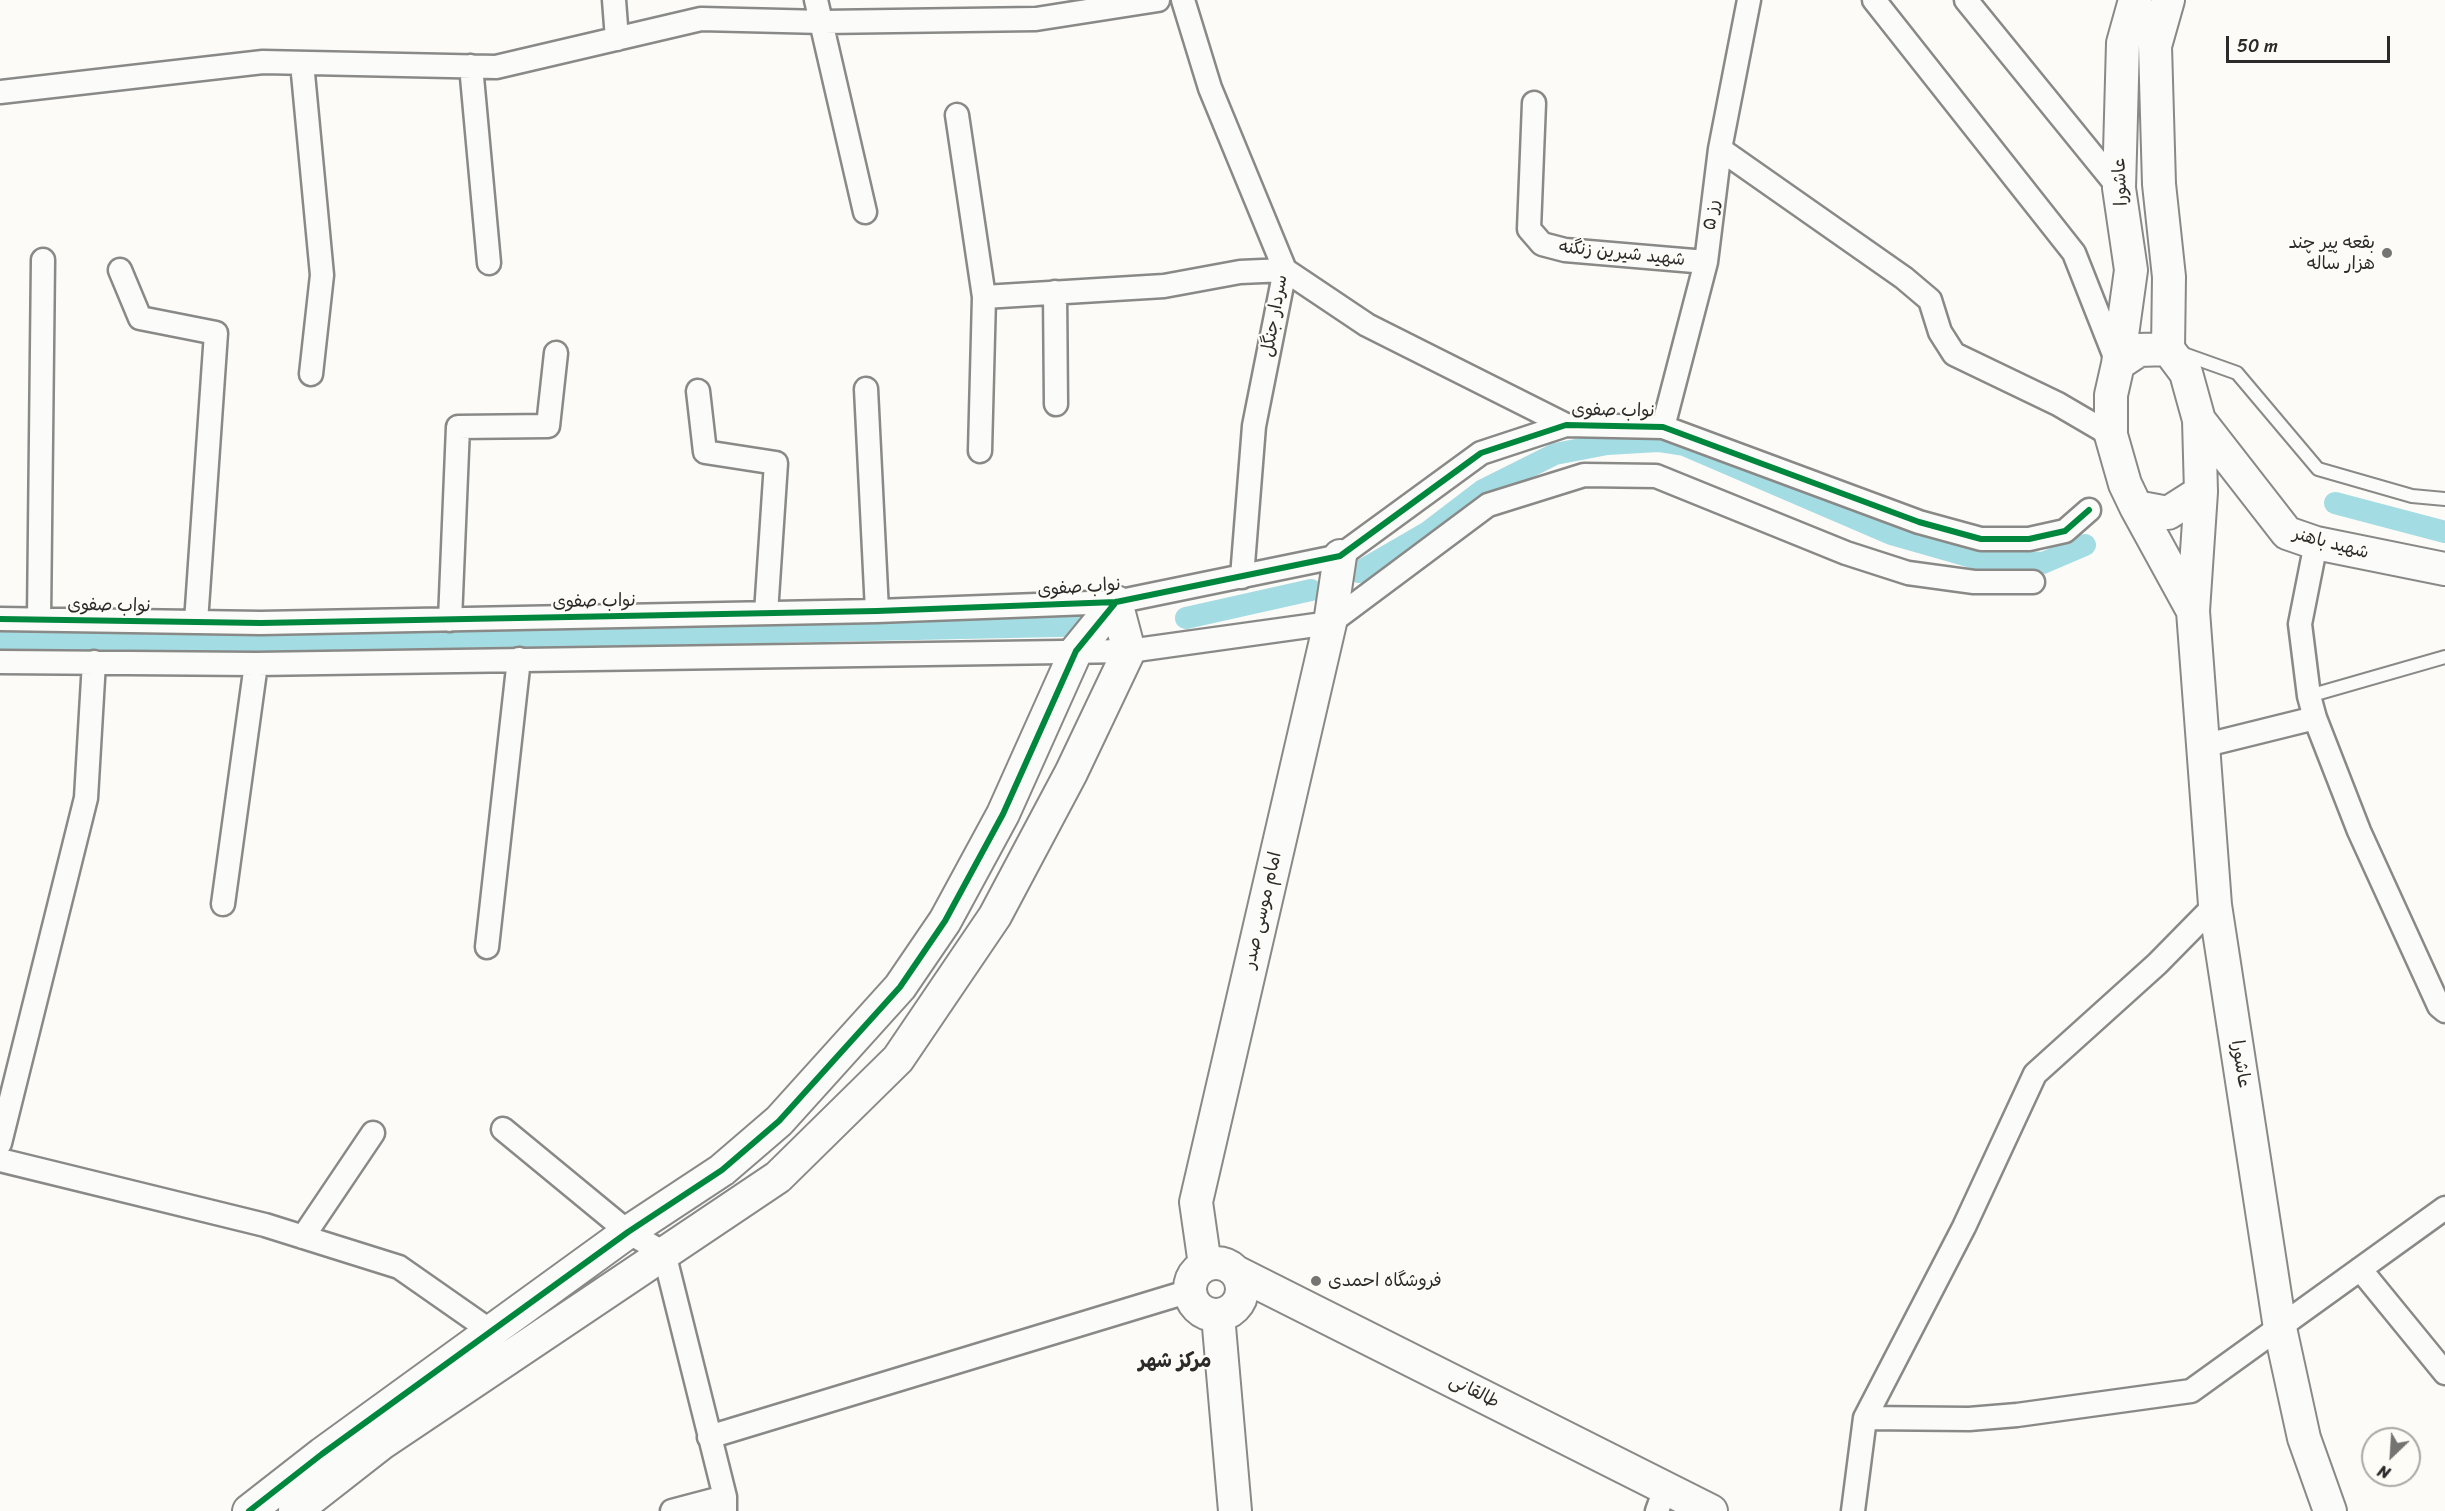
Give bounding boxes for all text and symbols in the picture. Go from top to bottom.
scale bar [2229,24,2392,62]
text: 50 m [2237,30,2278,62]
street label: عاشورا [2109,157,2133,207]
street label: رز ۵ [1699,198,1725,232]
place label: بقعه پیر چند هزار ساله [2288,232,2375,274]
street label: شهید شیرین زنگنه [1558,237,1686,271]
marker: بقعه پیر چند هزار ساله [2380,246,2394,260]
street label: سردار جنگل [1257,273,1293,359]
street label: نواب صفوی [1571,399,1655,423]
street label: شهید باهنر [2291,524,2371,564]
street label: نواب صفوی [1037,574,1121,602]
street label: نواب صفوی [552,590,636,614]
street label: نواب صفوی [67,594,151,618]
street label: امام موسی صدر [1239,850,1287,970]
street label: عاشورا [2226,1039,2254,1089]
place label: فروشگاه احمدی [1328,1270,1442,1292]
marker: فروشگاه احمدی [1309,1274,1323,1288]
district label: مرکز شهر [1139,1350,1211,1374]
street label: طالقانی [1445,1370,1503,1414]
north arrow [2361,1427,2421,1487]
text: N [2373,1456,2395,1487]

